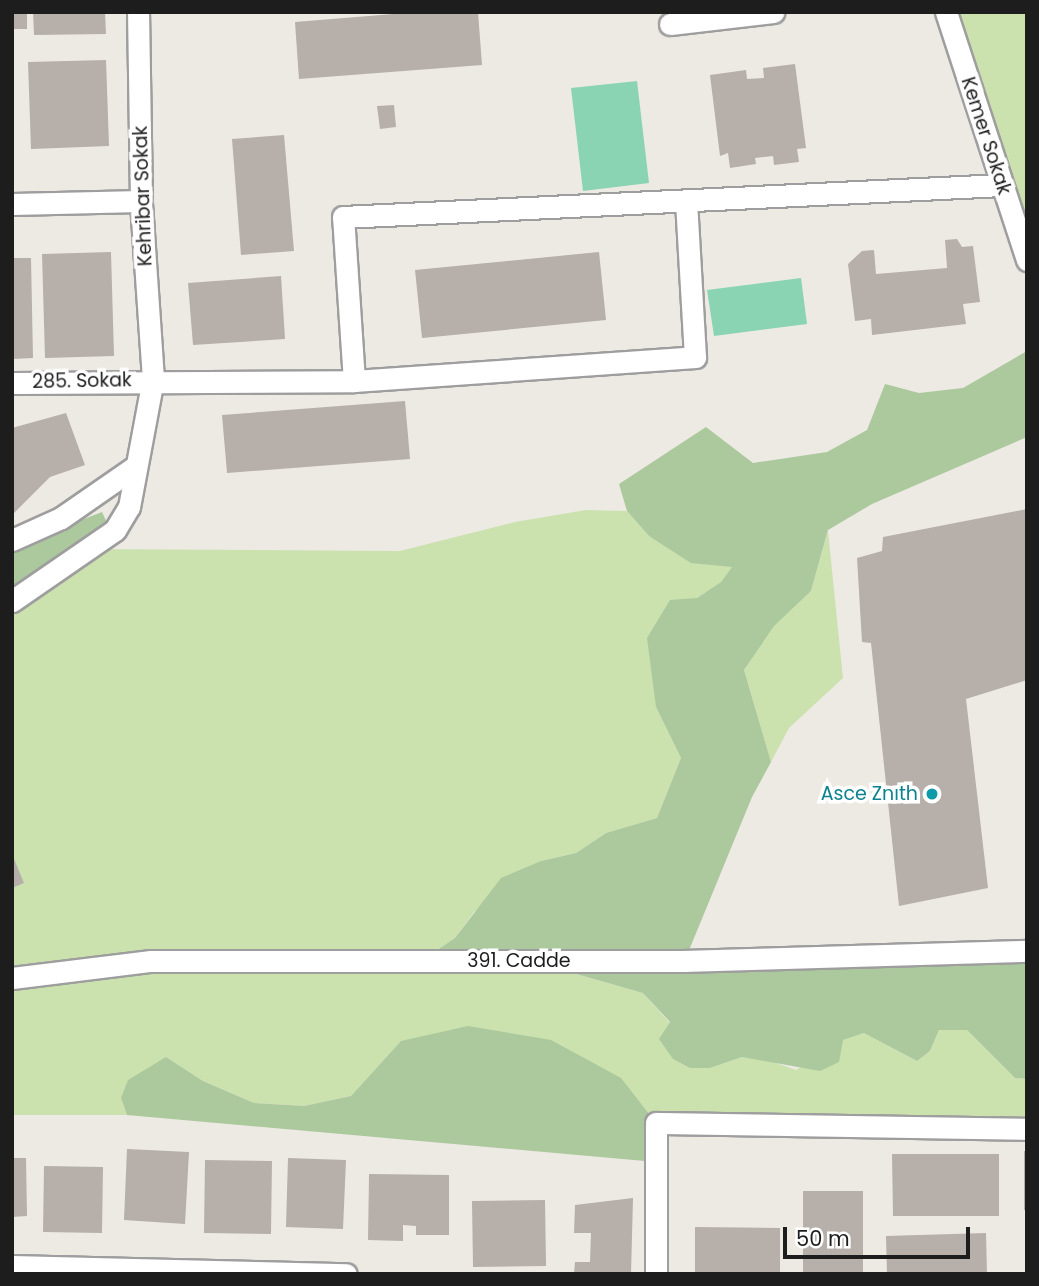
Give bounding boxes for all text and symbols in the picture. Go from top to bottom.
street label: Kemer Sokak [956,74,1016,198]
street label: Kehribar Sokak [129,125,157,267]
street label: 285. Sokak [32,369,132,393]
place label: Asce Znıth [821,783,918,805]
marker: Asce Znıth [924,786,940,802]
street label: 391. Cadde [467,950,571,972]
scale bar [787,1212,974,1256]
text: 50 m [796,1224,850,1253]

